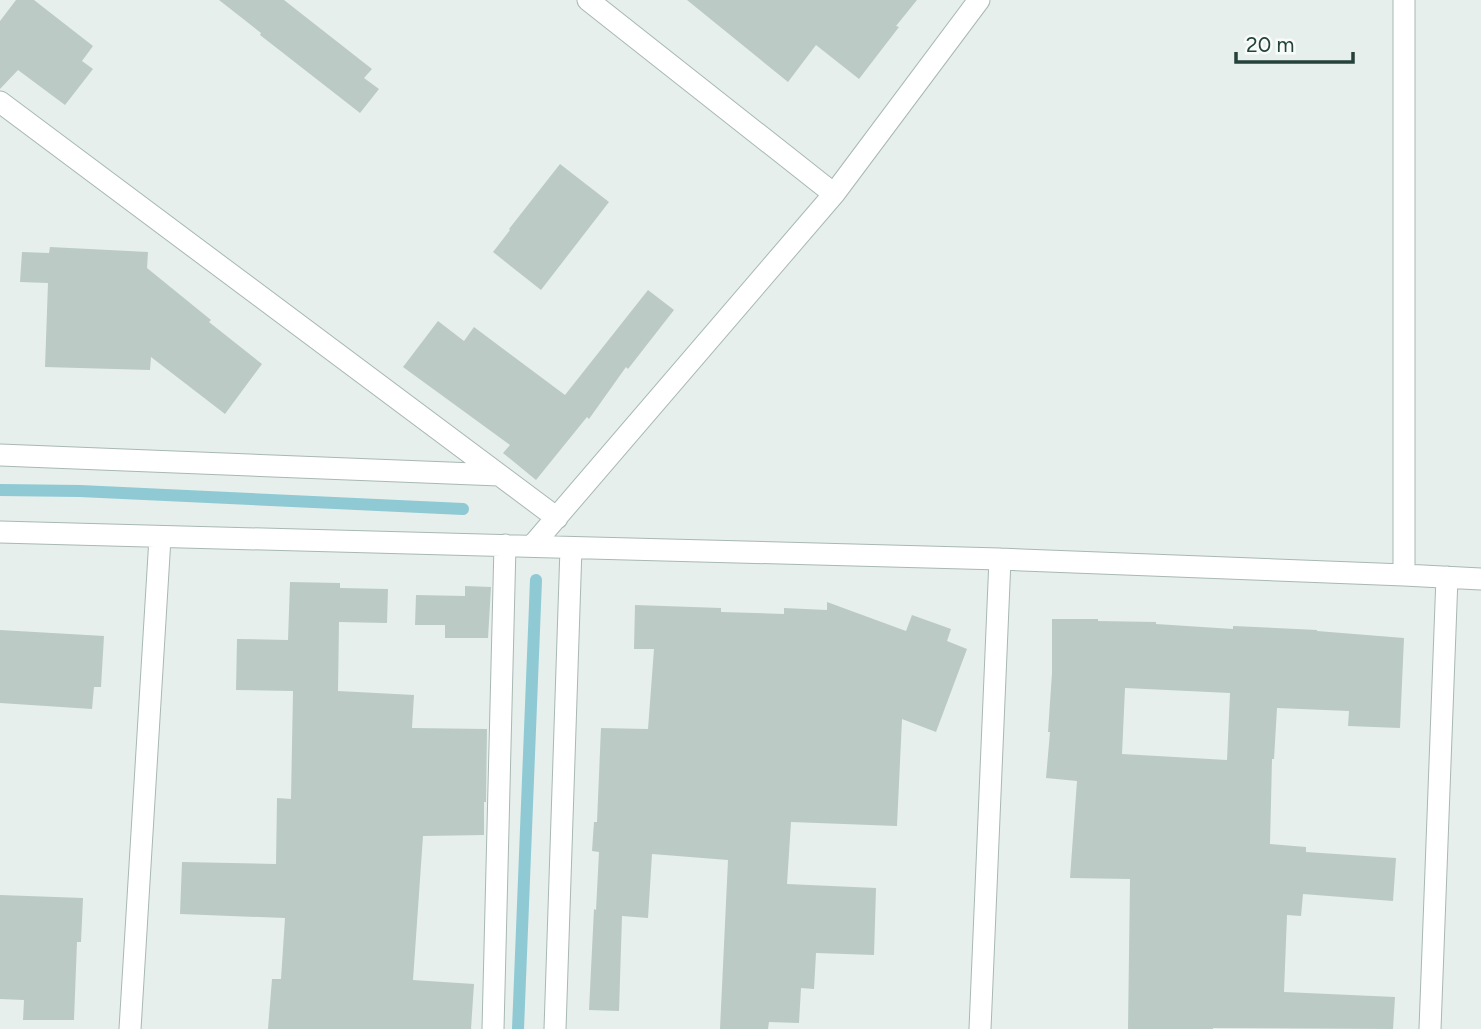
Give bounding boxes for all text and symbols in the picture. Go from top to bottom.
scale bar [1236,21,1353,65]
text: 20 m [1246,32,1294,57]

